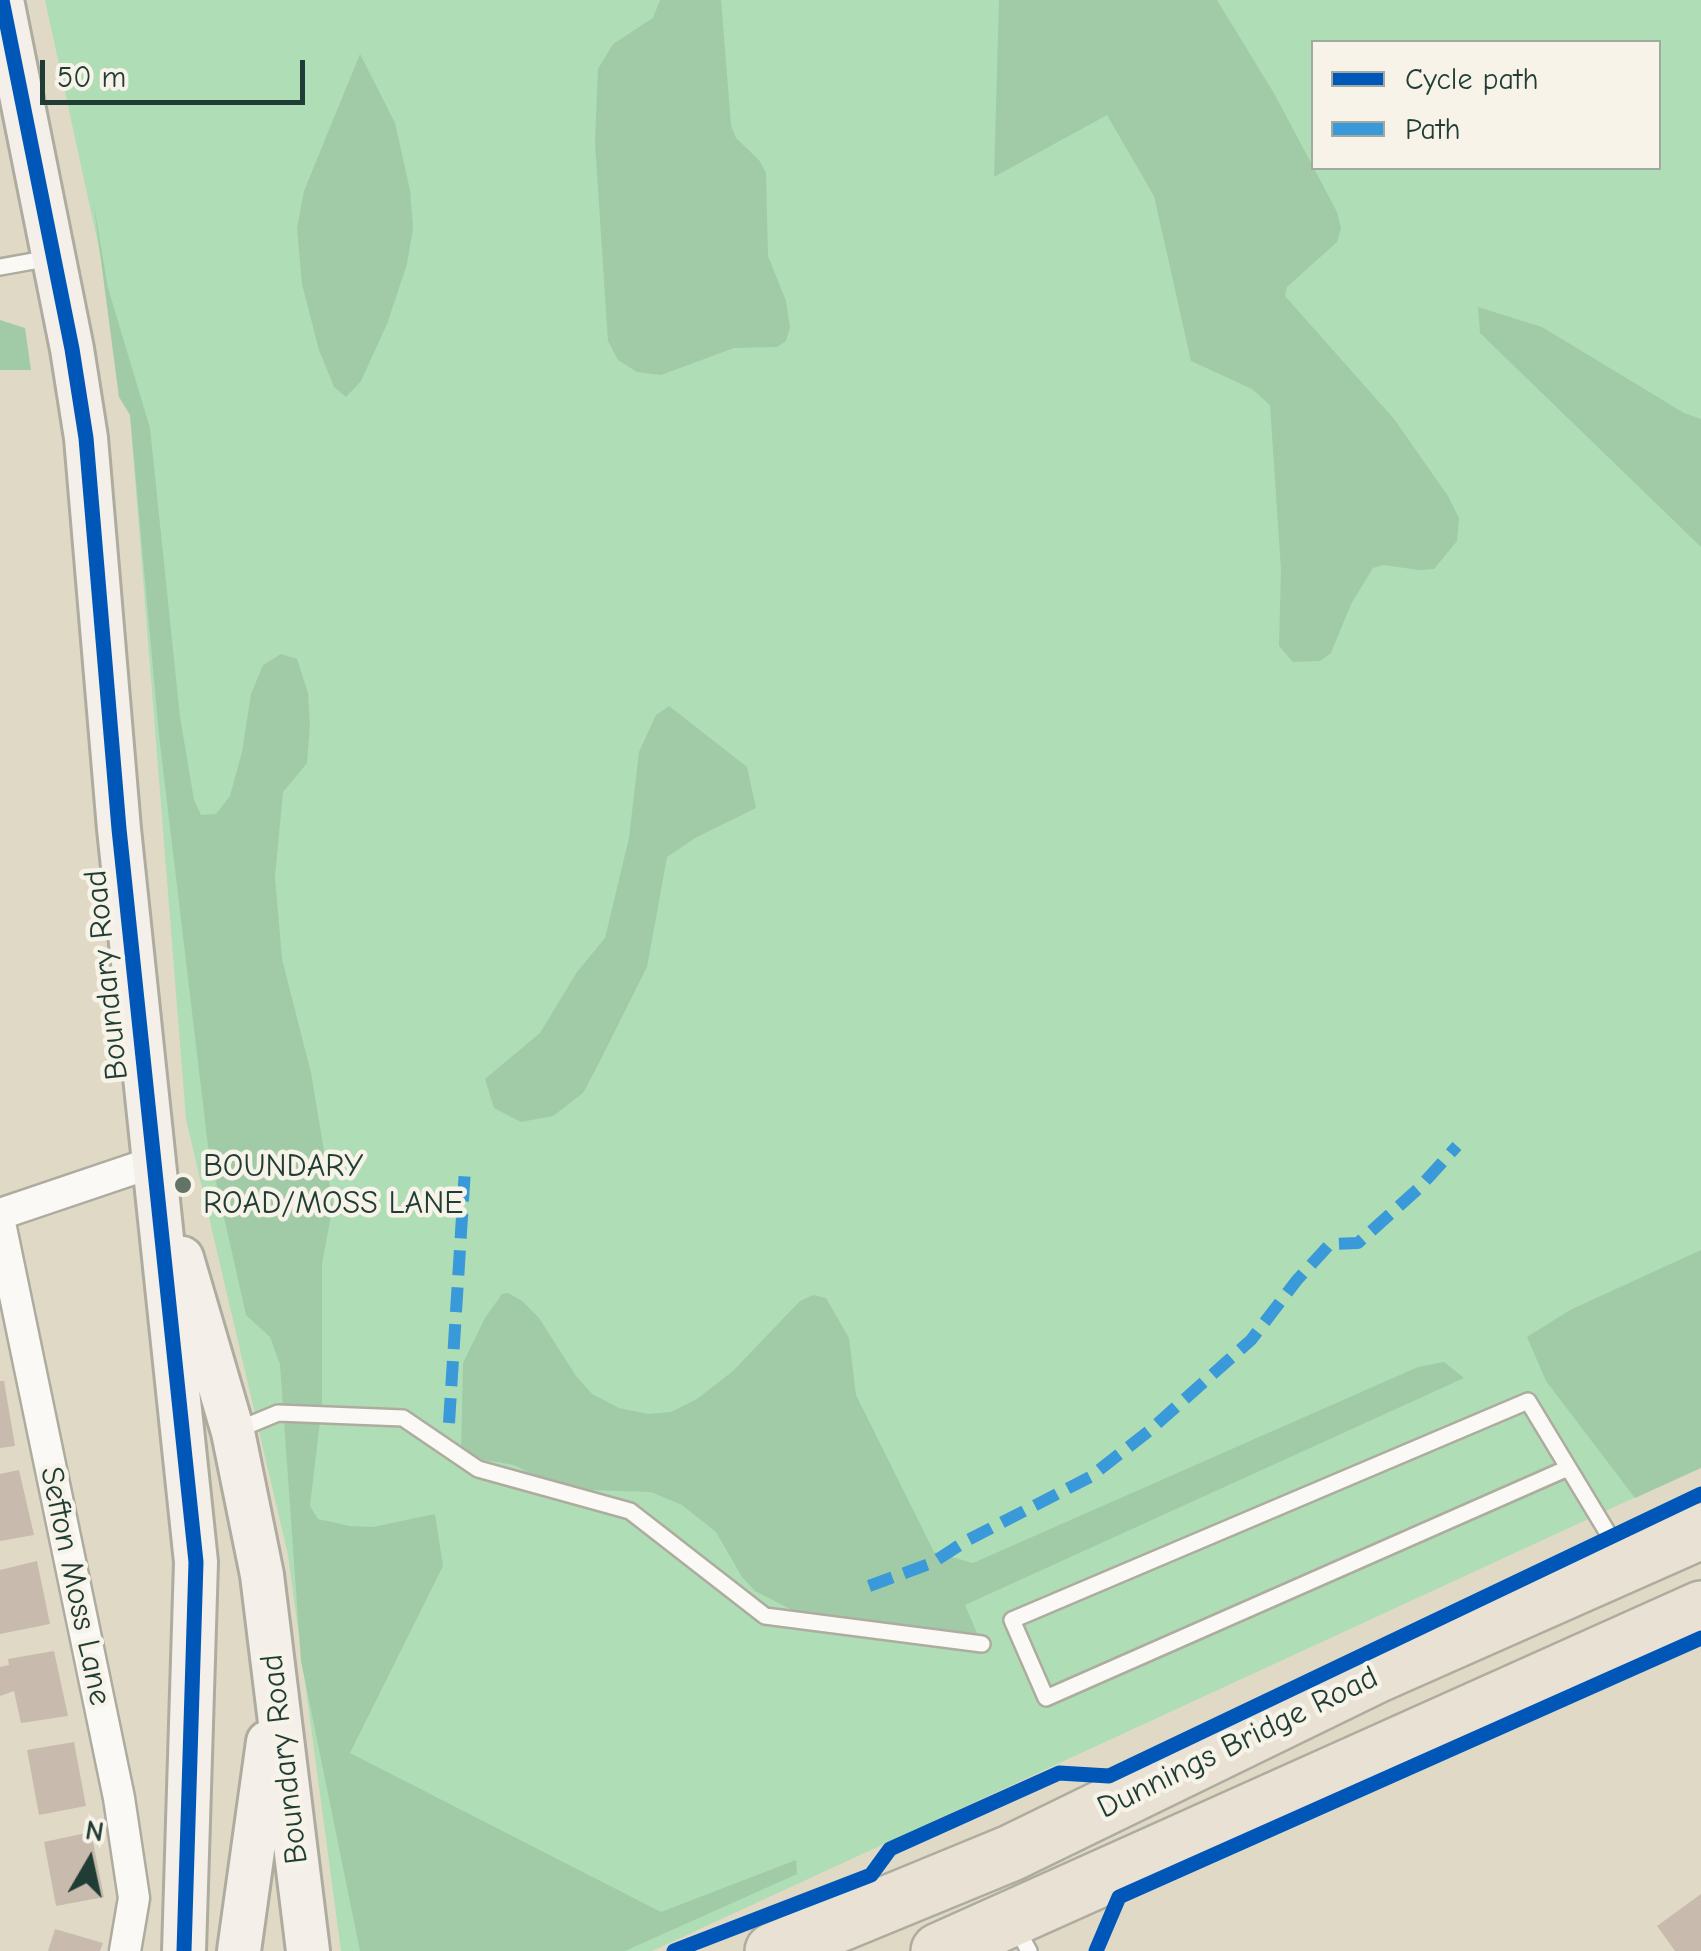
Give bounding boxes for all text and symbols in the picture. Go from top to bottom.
scale bar [45,40,310,102]
legend [1311,40,1661,170]
text: 50 m [57,60,126,95]
text: Cycle path [1405,62,1539,97]
text: Path [1405,112,1461,147]
street label: Boundary Road [77,868,137,1082]
place label: BOUNDARY ROAD/MOSS LANE [203,1148,464,1223]
marker: BOUNDARY ROAD/MOSS LANE [172,1174,194,1196]
street label: Sefton Moss Lane [31,1463,119,1709]
street label: Boundary Road [253,1652,317,1866]
street label: Dunnings Bridge Road [1091,1658,1385,1828]
north arrow [40,1811,140,1911]
text: N [83,1814,106,1849]

